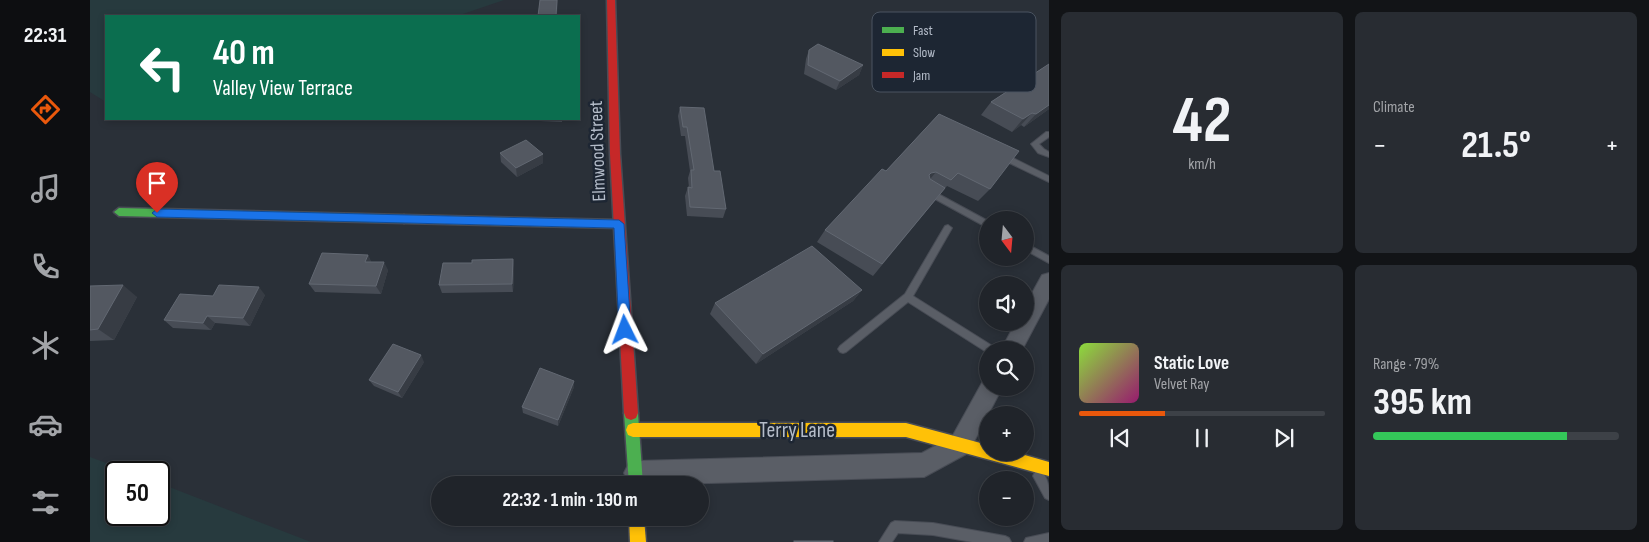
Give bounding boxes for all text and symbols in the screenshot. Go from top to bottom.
legend [872,12,1036,92]
text: 22:31 [24,22,66,49]
text: Fast [913,22,933,39]
text: 40 m [213,32,275,75]
icon: left [130,35,195,100]
text: Slow [913,44,935,61]
text: Jam [912,67,930,84]
text: Valley View Terrace [213,75,353,102]
text: 42 [1173,83,1231,161]
icon: directions [28,92,63,127]
text: Climate [1373,98,1415,117]
street label: Elmwood Street [585,100,611,202]
text: 21.5° [1461,123,1531,168]
text: − [1373,129,1387,162]
text: + [1605,129,1619,162]
text: km/h [1188,155,1216,174]
pin [136,162,178,213]
icon: arrive [143,169,171,197]
icon: music [28,171,63,206]
north arrow [979,211,1034,266]
map controls [979,211,1034,526]
icon: phone [28,249,63,284]
button: sound [979,276,1034,331]
position arrow [598,303,650,355]
icon: climate [28,328,63,363]
button: search [979,341,1034,396]
text: Static Love [1154,352,1229,375]
text: Range · 79% [1373,355,1439,374]
text: Velvet Ray [1154,375,1209,394]
text: 395 km [1373,380,1472,425]
button: + [979,406,1034,461]
icon: car [28,407,63,442]
street label: Terry Lane [759,417,835,444]
icon: previous [1106,424,1134,452]
icon: pause [1188,424,1216,452]
icon: next [1270,424,1298,452]
speed limit sign: 50 [105,461,170,526]
button: − [979,471,1034,526]
icon: filters [28,485,63,520]
text: 22:32 · 1 min · 190 m [502,489,638,512]

